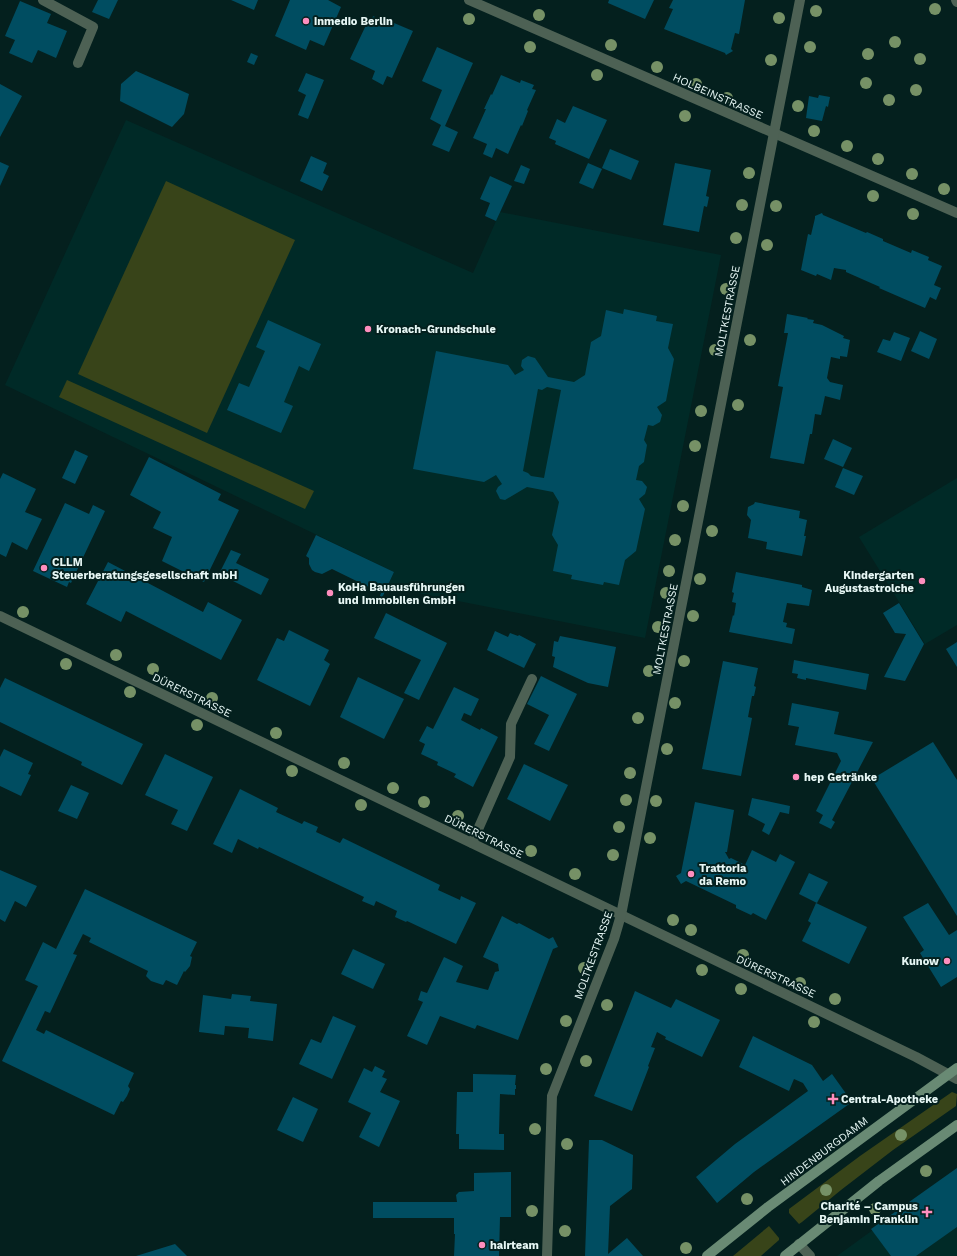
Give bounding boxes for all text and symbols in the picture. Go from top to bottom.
place label: inmedio Berlin [314,15,393,28]
marker: inmedio Berlin [301,16,311,26]
street label: HOLBEINSTRASSE [671,71,765,122]
street label: MOLTKESTRASSE [712,264,743,358]
place label: Kronach-Grundschule [376,323,496,336]
marker: Kronach-Grundschule [363,324,373,334]
place label: CLLM Steuerberatungsgesellschaft mbH [52,556,237,582]
marker: CLLM Steuerberatungsgesellschaft mbH [39,563,49,573]
place label: Kindergarten Augustastrolche [825,569,914,595]
marker: Kindergarten Augustastrolche [917,576,927,586]
place label: KoHa Bauausführungen und Immobilen GmbH [338,581,465,607]
street label: MOLTKESTRASSE [650,582,681,676]
marker: KoHa Bauausführungen und Immobilen GmbH [325,588,335,598]
street label: DÜRERSTRASSE [150,670,234,720]
place label: hep Getränke [804,771,877,784]
marker: hep Getränke [791,772,801,782]
street label: DÜRERSTRASSE [442,811,526,861]
place label: Trattoria da Remo [699,862,747,888]
marker: Trattoria da Remo [686,869,696,879]
street label: MOLTKESTRASSE [572,909,615,1001]
street label: DÜRERSTRASSE [734,951,818,1001]
place label: Kunow [902,955,939,968]
marker: Kunow [942,956,952,966]
place label: Central-Apotheke [841,1093,938,1106]
marker: Central-Apotheke [828,1094,838,1104]
street label: HINDENBURGDAMM [778,1114,871,1189]
place label: Charité – Campus Benjamin Franklin [819,1200,918,1226]
marker: Charité – Campus Benjamin Franklin [921,1206,933,1218]
place label: hairteam [490,1239,539,1252]
marker: hairteam [477,1240,487,1250]

